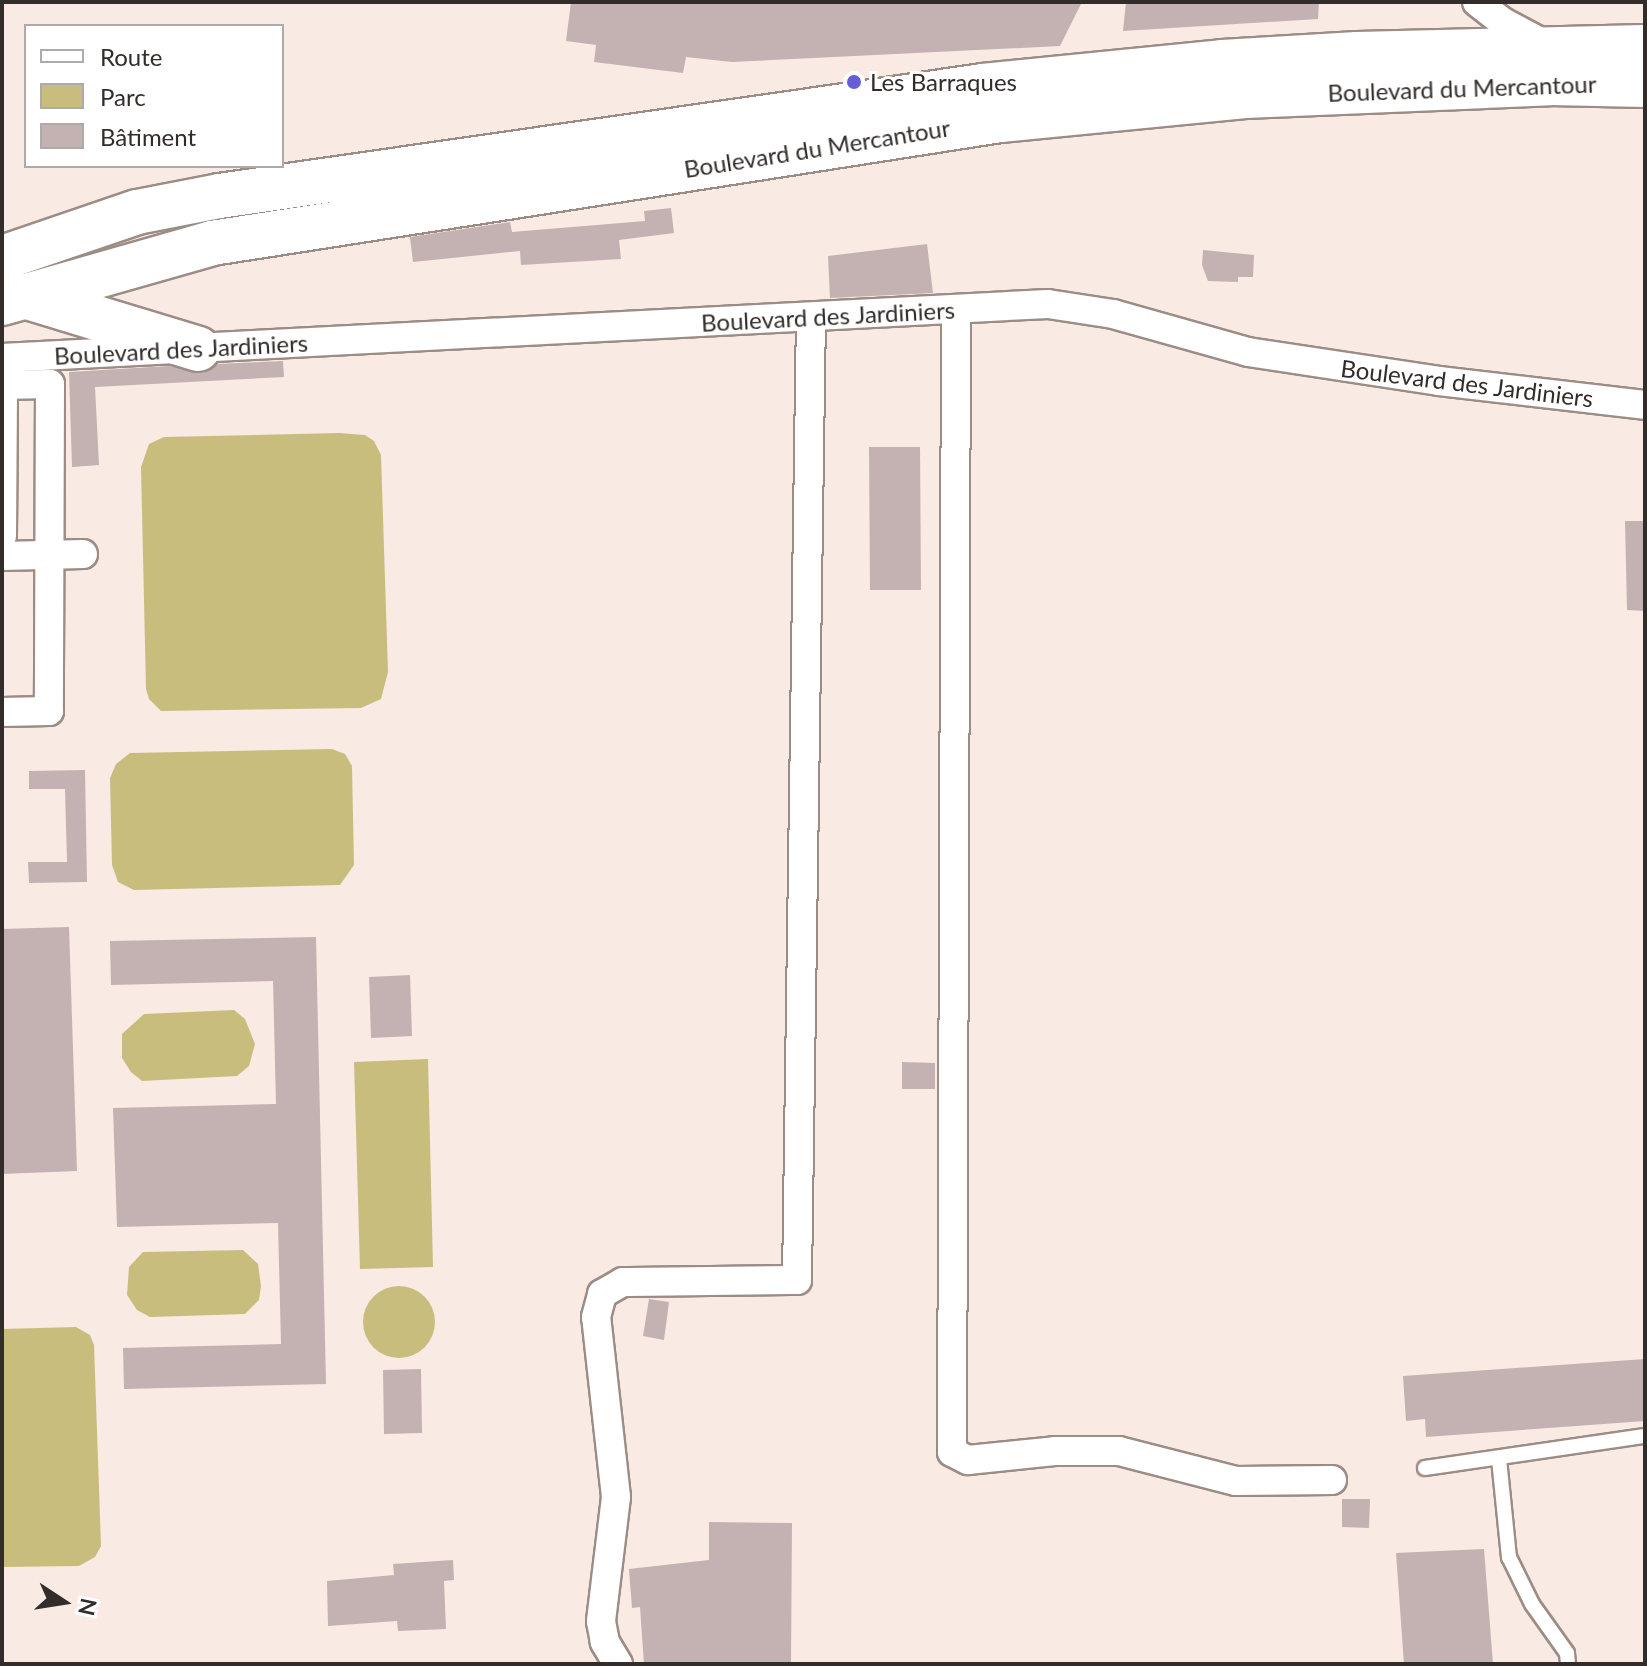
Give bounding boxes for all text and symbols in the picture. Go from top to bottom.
legend [24,24,284,168]
text: Route [100,42,162,71]
place label: Les Barraques [870,68,1017,96]
street label: Boulevard du Mercantour [1327,69,1597,107]
marker: Les Barraques [845,73,863,91]
text: Parc [100,82,146,111]
street label: Boulevard du Mercantour [682,113,952,183]
text: Bâtiment [100,122,196,151]
street label: Boulevard des Jardiniers [700,295,956,337]
street label: Boulevard des Jardiniers [53,328,309,370]
street label: Boulevard des Jardiniers [1339,353,1595,413]
north arrow [24,1562,104,1642]
text: N [73,1596,103,1618]

